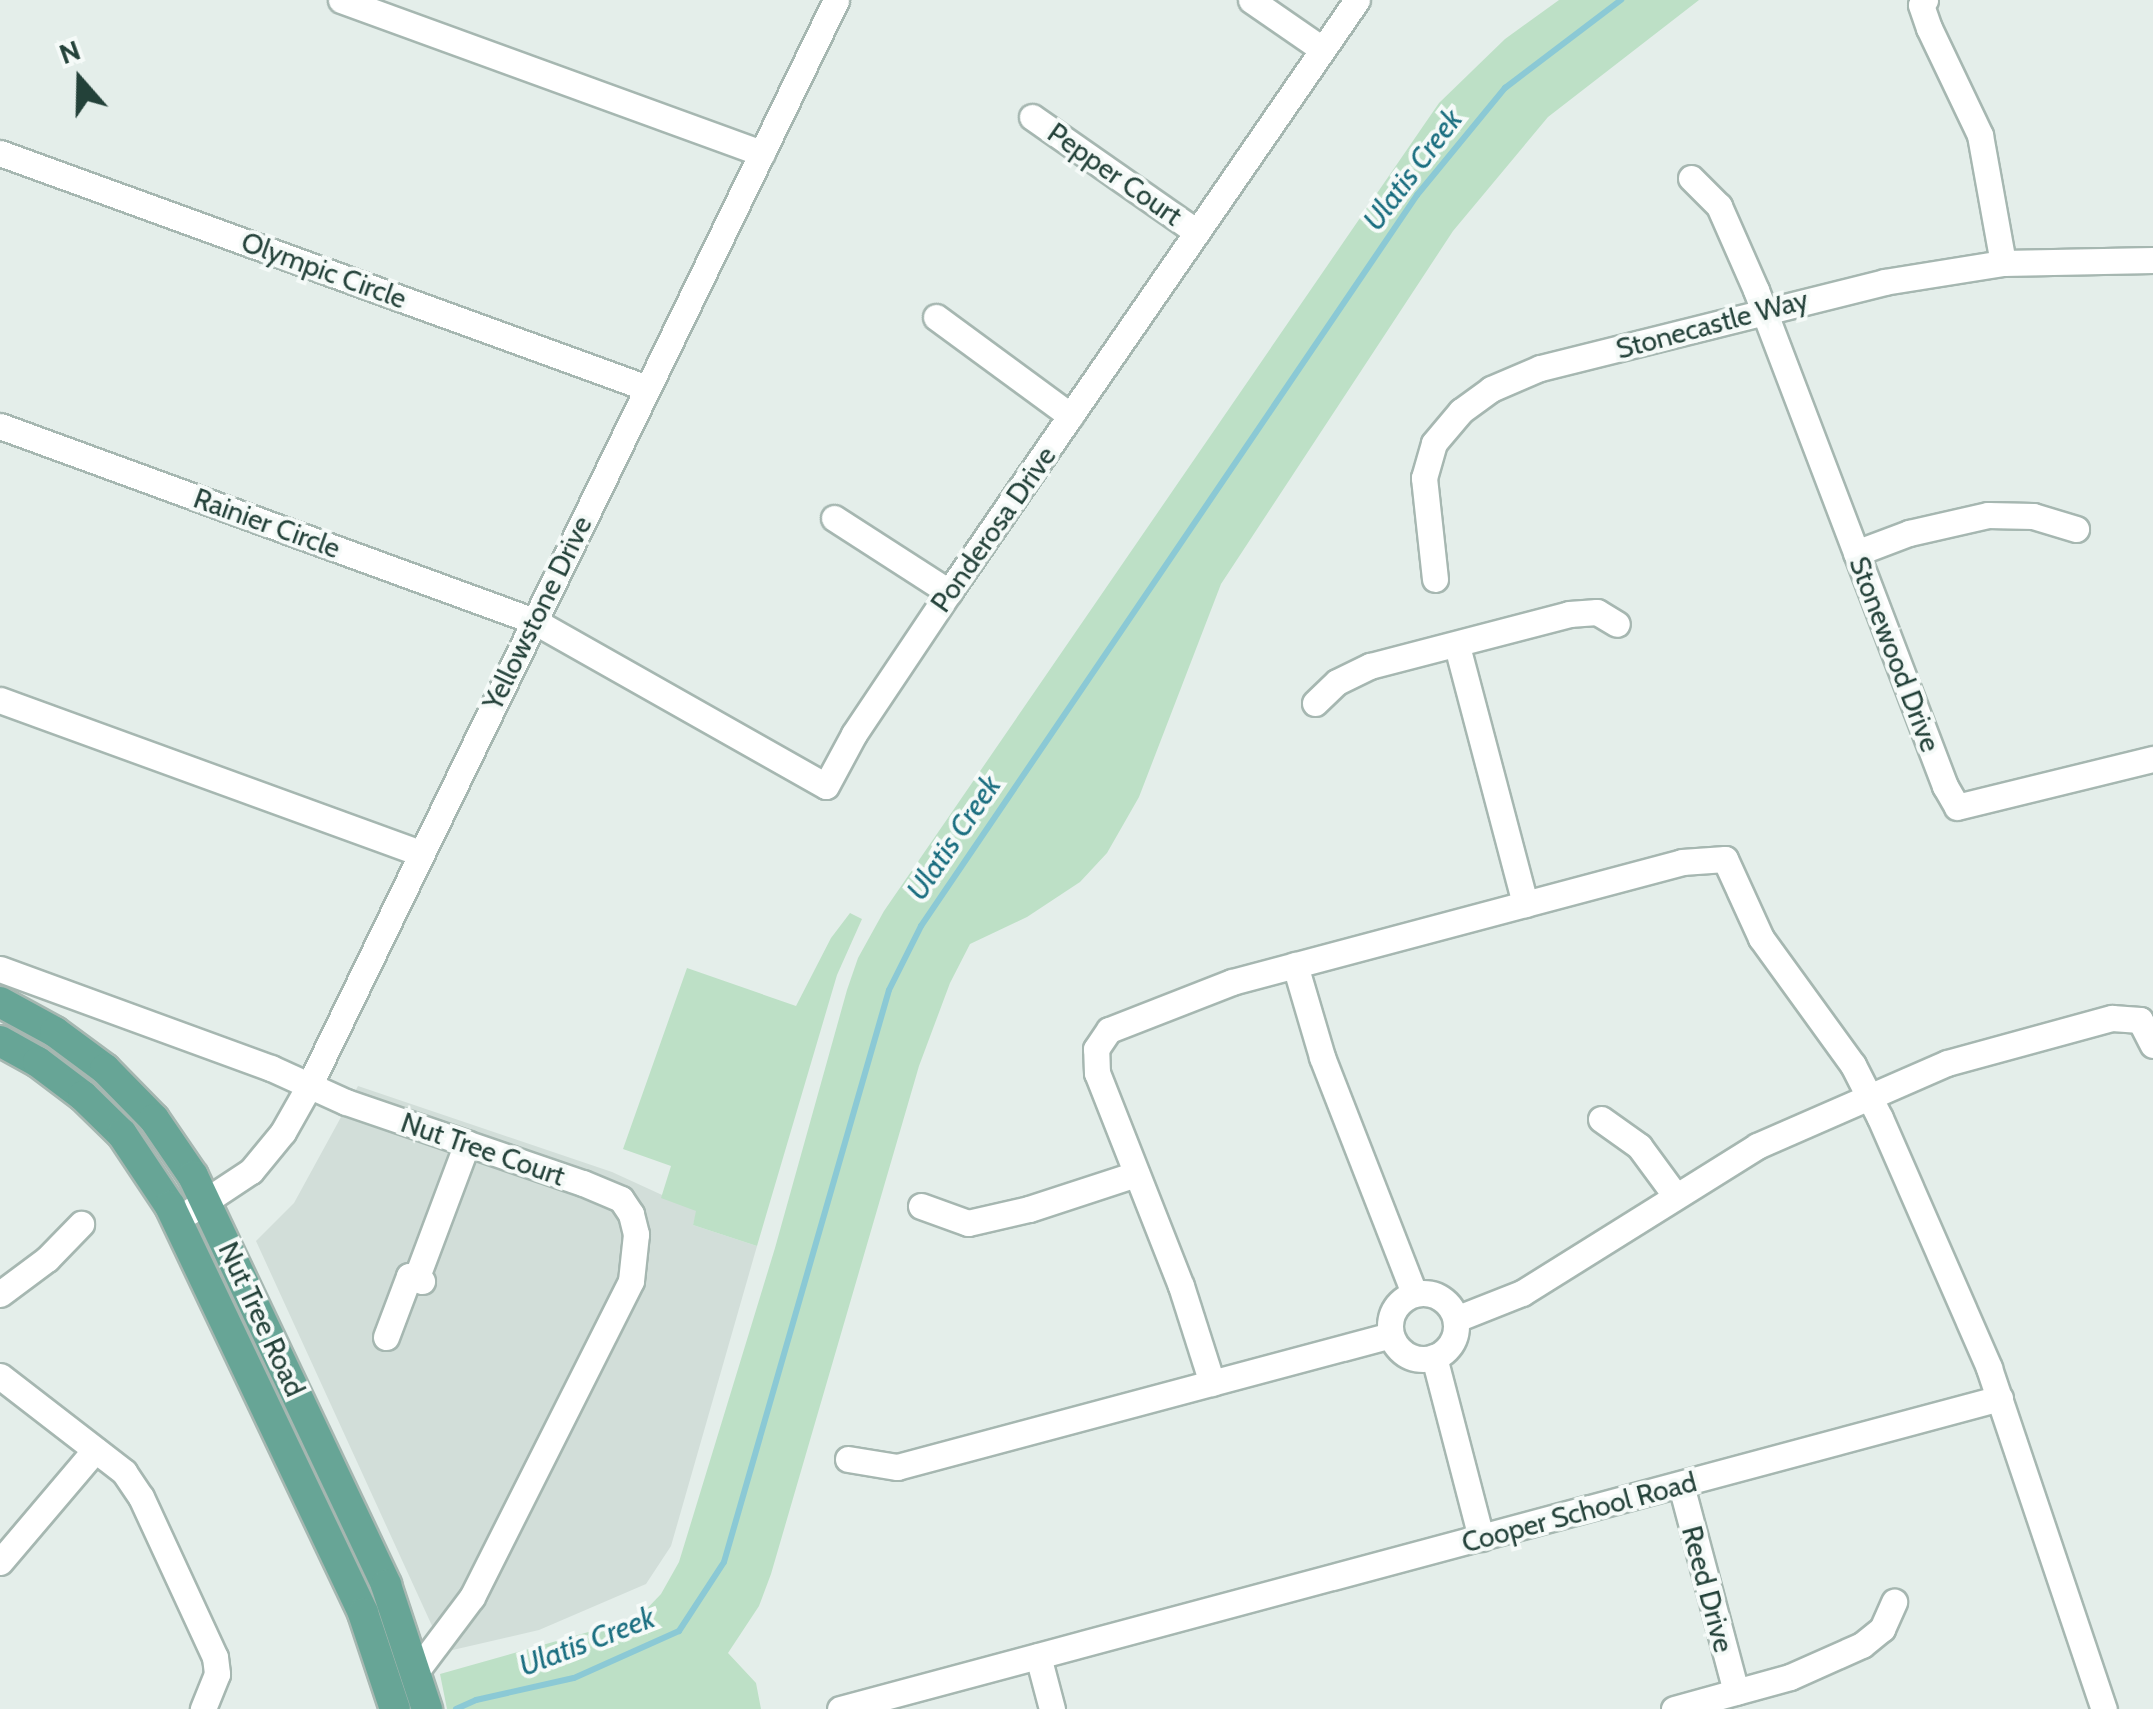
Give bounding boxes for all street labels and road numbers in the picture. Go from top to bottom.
street label: Pepper Court [1042,116,1188,232]
street label: Olympic Circle [237,225,411,315]
street label: Stonecastle Way [1612,282,1812,366]
street label: Ponderosa Drive [923,440,1063,618]
street label: Rainier Circle [189,481,345,565]
street label: Yellowstone Drive [475,510,599,716]
street label: Stonewood Drive [1842,552,1948,756]
street label: Nut Tree Court [397,1105,569,1193]
street label: Nut Tree Road [212,1236,312,1402]
street label: Cooper School Road [1458,1465,1700,1559]
street label: Reed Drive [1675,1522,1741,1656]

